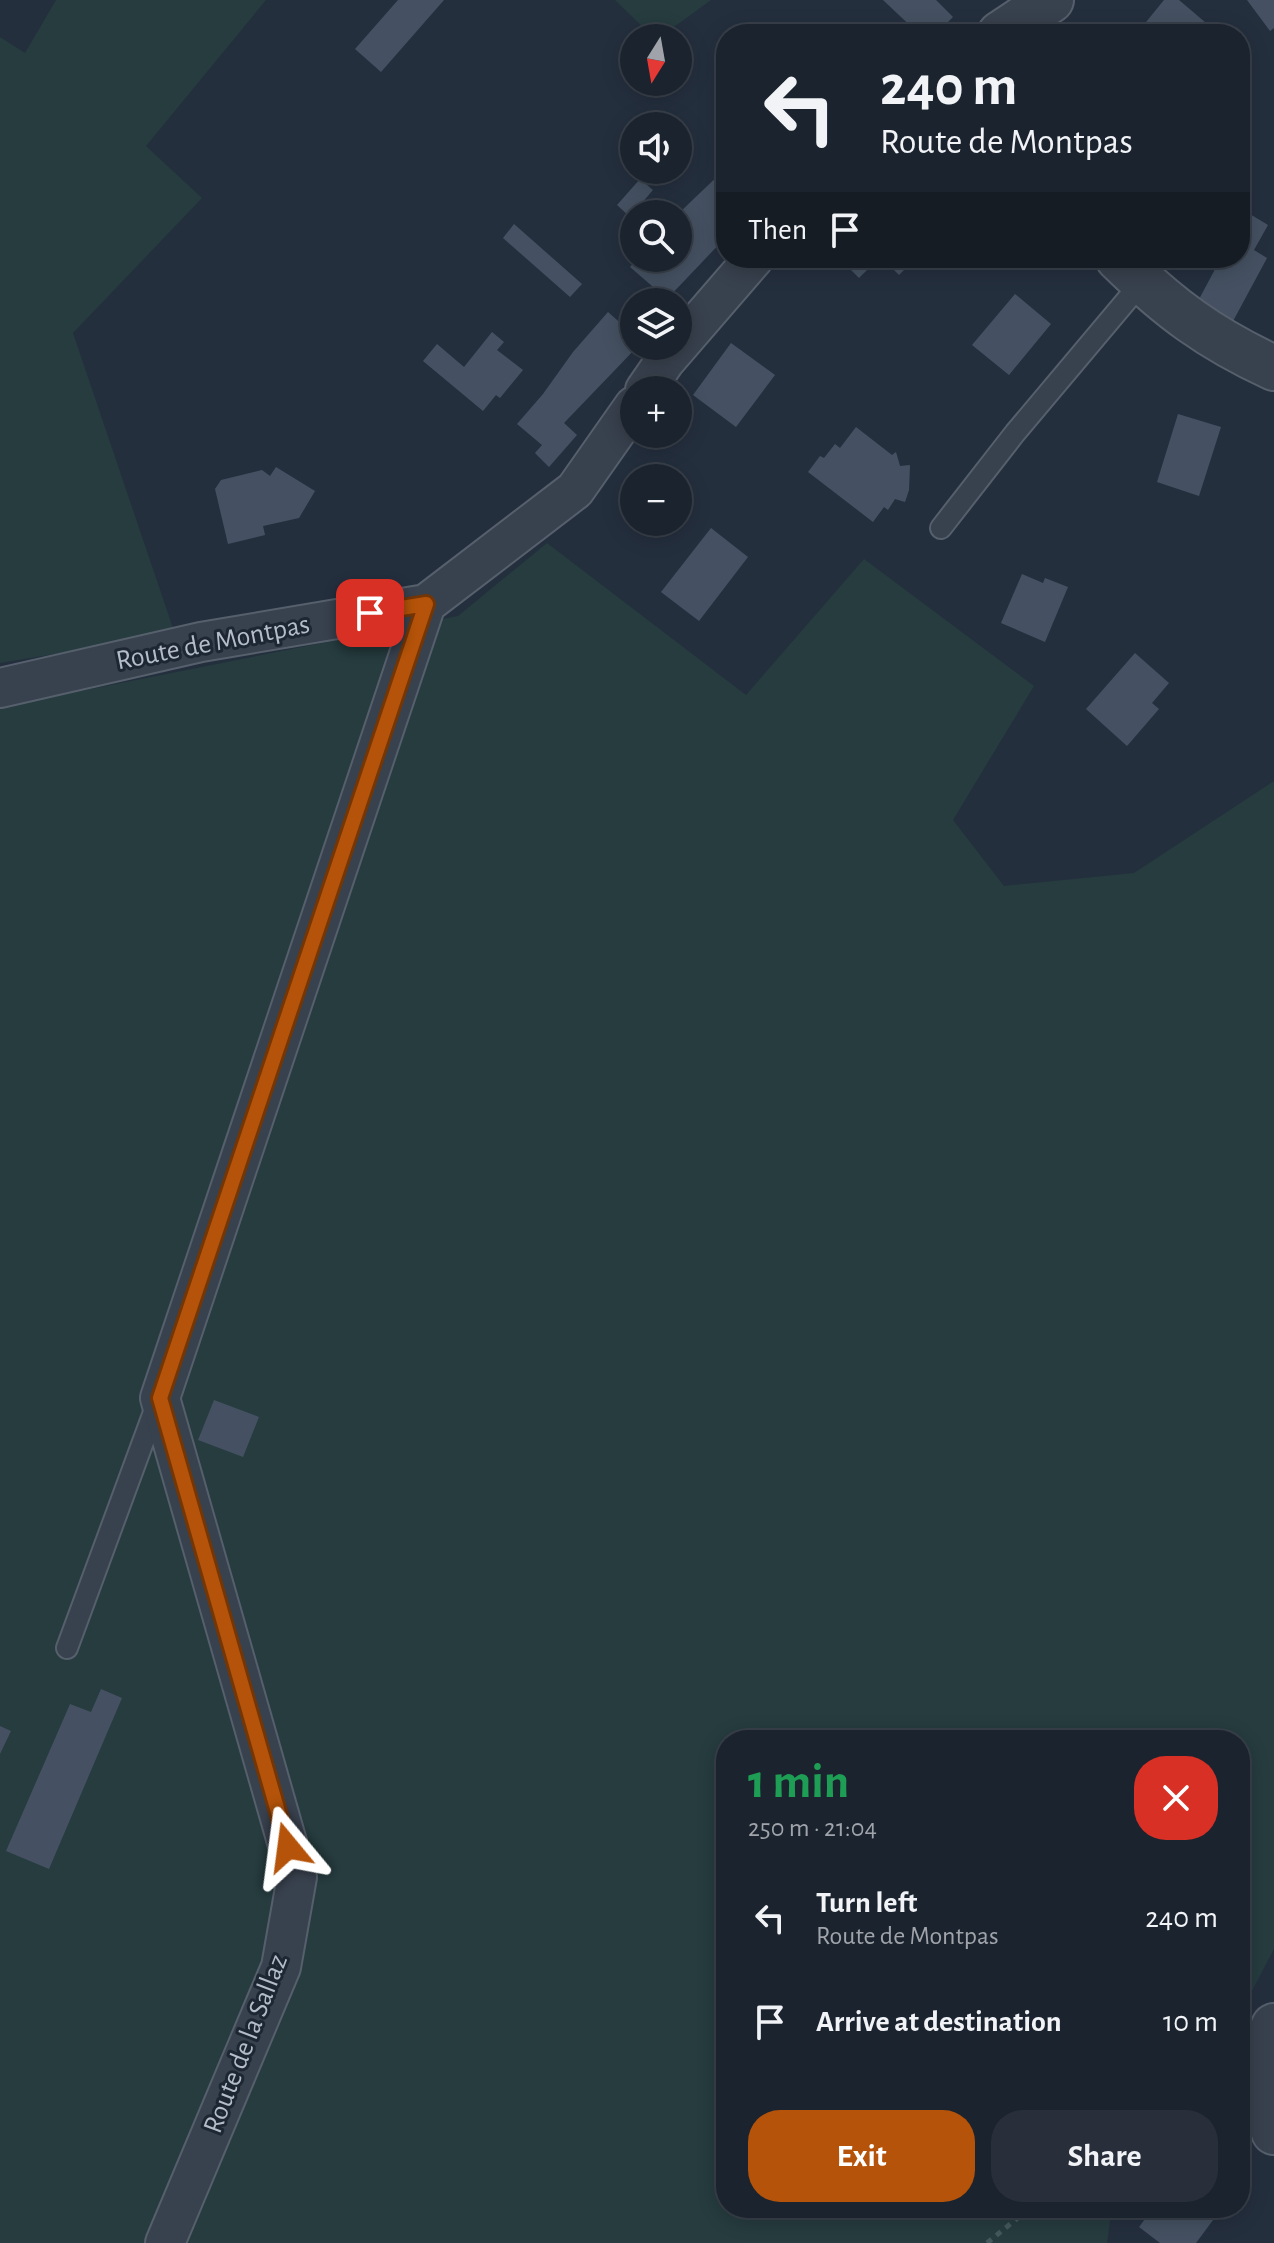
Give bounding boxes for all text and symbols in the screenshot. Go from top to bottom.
north arrow [620,24,692,96]
map controls [620,24,692,536]
icon: left [748,56,852,160]
text: 240 m [880,59,1017,115]
button: sound [620,112,692,184]
text: Route de Montpas [880,124,1133,160]
button: search [620,200,692,272]
icon: arrive [823,208,867,252]
text: Then [748,215,807,245]
button: layers [620,288,692,360]
button: + [620,376,692,448]
button: − [620,464,692,536]
pin [336,579,404,647]
icon: arrive [348,591,392,635]
street label: Route de Montpas [114,611,312,675]
button: close [1134,1756,1218,1840]
text: 1 min [748,1759,849,1807]
position arrow [246,1805,330,1889]
text: 250 m · 21:04 [748,1815,877,1841]
text: Turn left [816,1888,917,1918]
icon: left [748,1896,792,1940]
text: 240 m [1145,1903,1218,1933]
text: Route de Montpas [816,1923,999,1949]
street label: Route de la Sallaz [199,1951,293,2137]
icon: arrive [748,2000,792,2044]
text: Arrive at destination [816,2007,1062,2037]
text: 10 m [1163,2007,1218,2037]
button: Exit [748,2110,975,2202]
button: Share [991,2110,1218,2202]

